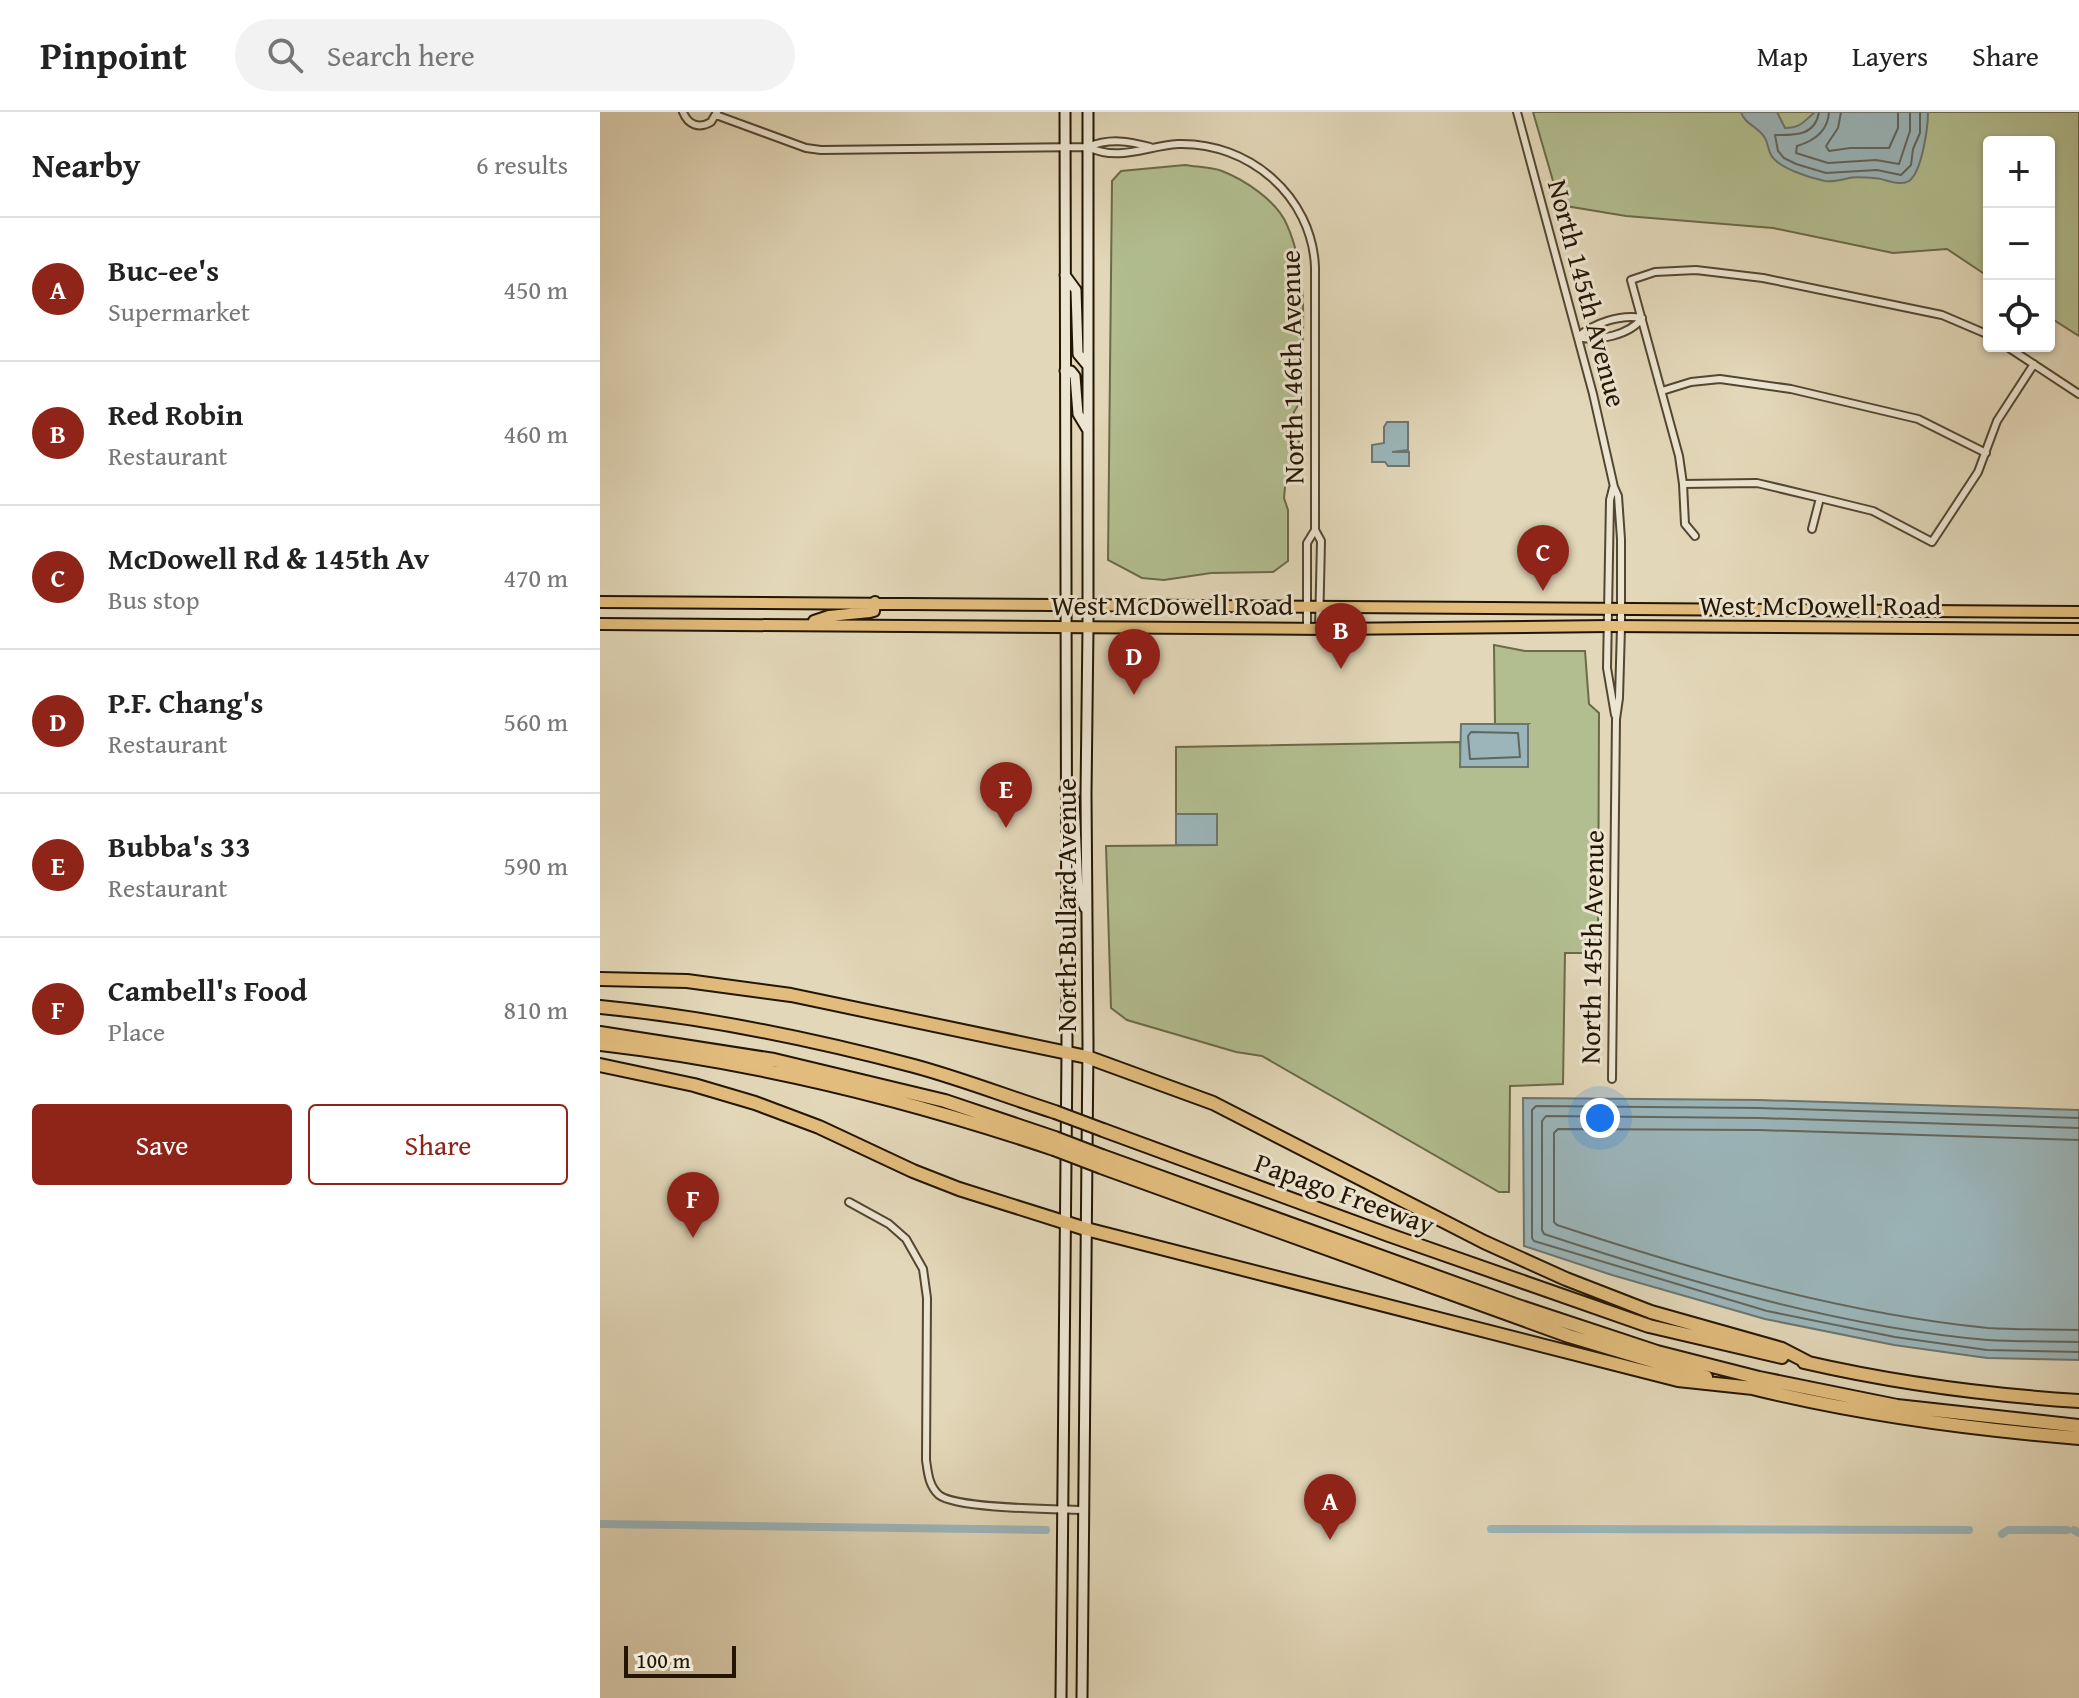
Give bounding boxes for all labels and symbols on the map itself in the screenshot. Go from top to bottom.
street label: North 145th Avenue [1538,175,1638,411]
street label: North 146th Avenue [1268,250,1314,484]
pin: C [1517,525,1569,591]
street label: West McDowell Road [1051,584,1293,625]
street label: West McDowell Road [1699,584,1941,625]
pin: B [1315,603,1367,669]
pin: D [1108,629,1160,695]
pin: E [980,762,1032,828]
street label: North Bullard Avenue [1045,778,1086,1032]
street label: North 145th Avenue [1568,830,1614,1064]
your location [1580,1098,1620,1138]
street label: Papago Freeway [1249,1141,1441,1245]
pin: F [667,1172,719,1238]
pin: A [1304,1474,1356,1540]
scale bar [624,1642,736,1678]

